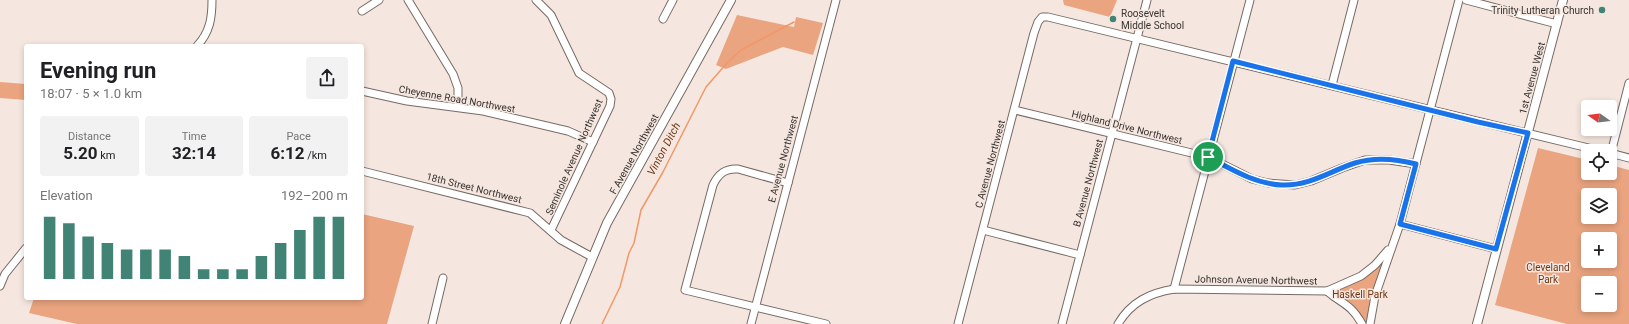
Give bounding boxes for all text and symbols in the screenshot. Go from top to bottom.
place label: Trinity Lutheran Church [1491,5,1594,16]
marker: Trinity Lutheran Church [1597,5,1607,15]
place label: Roosevelt Middle School [1121,8,1184,31]
marker: Roosevelt Middle School [1108,14,1118,24]
street label: 1st Avenue West [1517,41,1547,115]
button: share [306,57,348,99]
text: Evening run [40,58,156,83]
street label: Cheyenne Road Northwest [398,83,516,115]
text: 18:07 · 5 × 1.0 km [40,86,142,101]
street label: Seminole Avenue Northwest [543,97,605,217]
north arrow [1581,100,1617,136]
map controls [1581,100,1617,312]
street label: Highland Drive Northwest [1071,108,1183,146]
street label: F Avenue Northwest [607,112,661,196]
street label: E Avenue Northwest [766,114,800,204]
street label: C Avenue Northwest [973,119,1007,209]
water label: Vinton Ditch [645,120,683,178]
text: Distance [68,130,111,143]
text: Time [182,130,206,143]
text: Pace [286,130,311,143]
street label: B Avenue Northwest [1071,138,1105,228]
pin [1191,140,1225,174]
text: 5.20 [63,143,97,163]
text: 32:14 [172,143,216,163]
text: 6:12 [270,143,304,163]
button: locate [1581,144,1617,180]
icon: arrive [1197,146,1219,168]
text: km [97,149,115,162]
text: /km [304,149,327,162]
street label: 18th Street Northwest [425,171,523,205]
text: Elevation [40,188,93,203]
text: 192–200 m [281,188,348,203]
button: layers [1581,188,1617,224]
button: + [1581,232,1617,268]
park label: Cleveland Park [1526,262,1570,285]
street label: Johnson Avenue Northwest [1195,273,1317,287]
button: − [1581,276,1617,312]
park label: Haskell Park [1332,289,1389,300]

